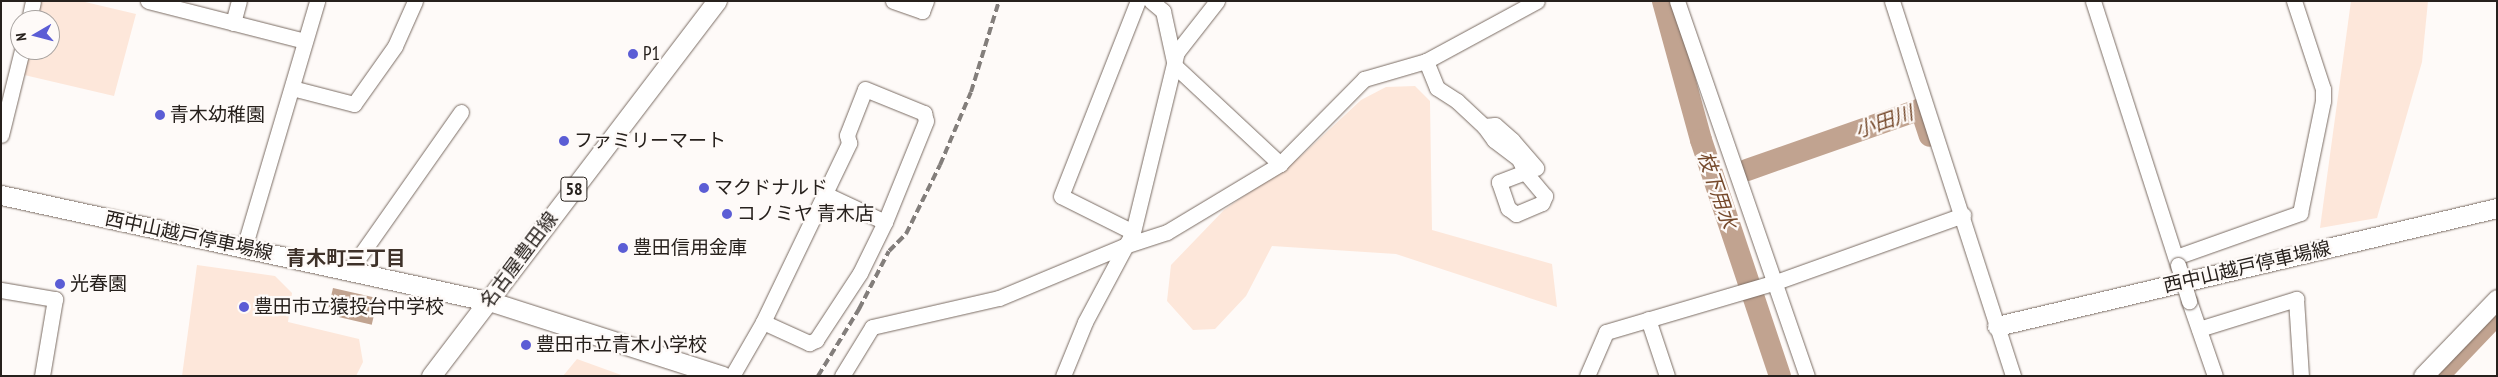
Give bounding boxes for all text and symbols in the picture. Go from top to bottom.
north arrow [10,10,60,60]
text: N [12,32,31,42]
place label: P1 [643,43,660,65]
marker: P1 [627,48,639,60]
water label: 小田川 [1852,101,1916,143]
place label: 青木幼稚園 [170,104,265,126]
marker: 青木幼稚園 [154,109,166,121]
place label: ファミリーマート [574,130,726,152]
marker: ファミリーマート [558,135,570,147]
water label: 枝下用水 [1693,148,1741,232]
road number: 58 [560,173,588,204]
place label: マクドナルド [714,177,828,199]
marker: マクドナルド [698,182,710,194]
place label: コノミヤ 青木店 [737,203,874,225]
street label: 西中山越戸停車場線 [103,207,275,265]
street label: 名古屋豊田線 [476,208,562,312]
marker: コノミヤ 青木店 [721,208,733,220]
place label: 豊田信用金庫 [633,237,747,259]
street label: 西中山越戸停車場線 [2161,237,2333,297]
marker: 豊田信用金庫 [617,242,629,254]
district label: 青木町三丁目 [286,246,406,270]
place label: 光春園 [70,273,127,295]
marker: 光春園 [54,278,66,290]
place label: 豊田市立猿投台中学校 [254,296,444,318]
marker: 豊田市立猿投台中学校 [238,301,250,313]
place label: 豊田市立青木小学校 [536,334,707,356]
marker: 豊田市立青木小学校 [520,339,532,351]

